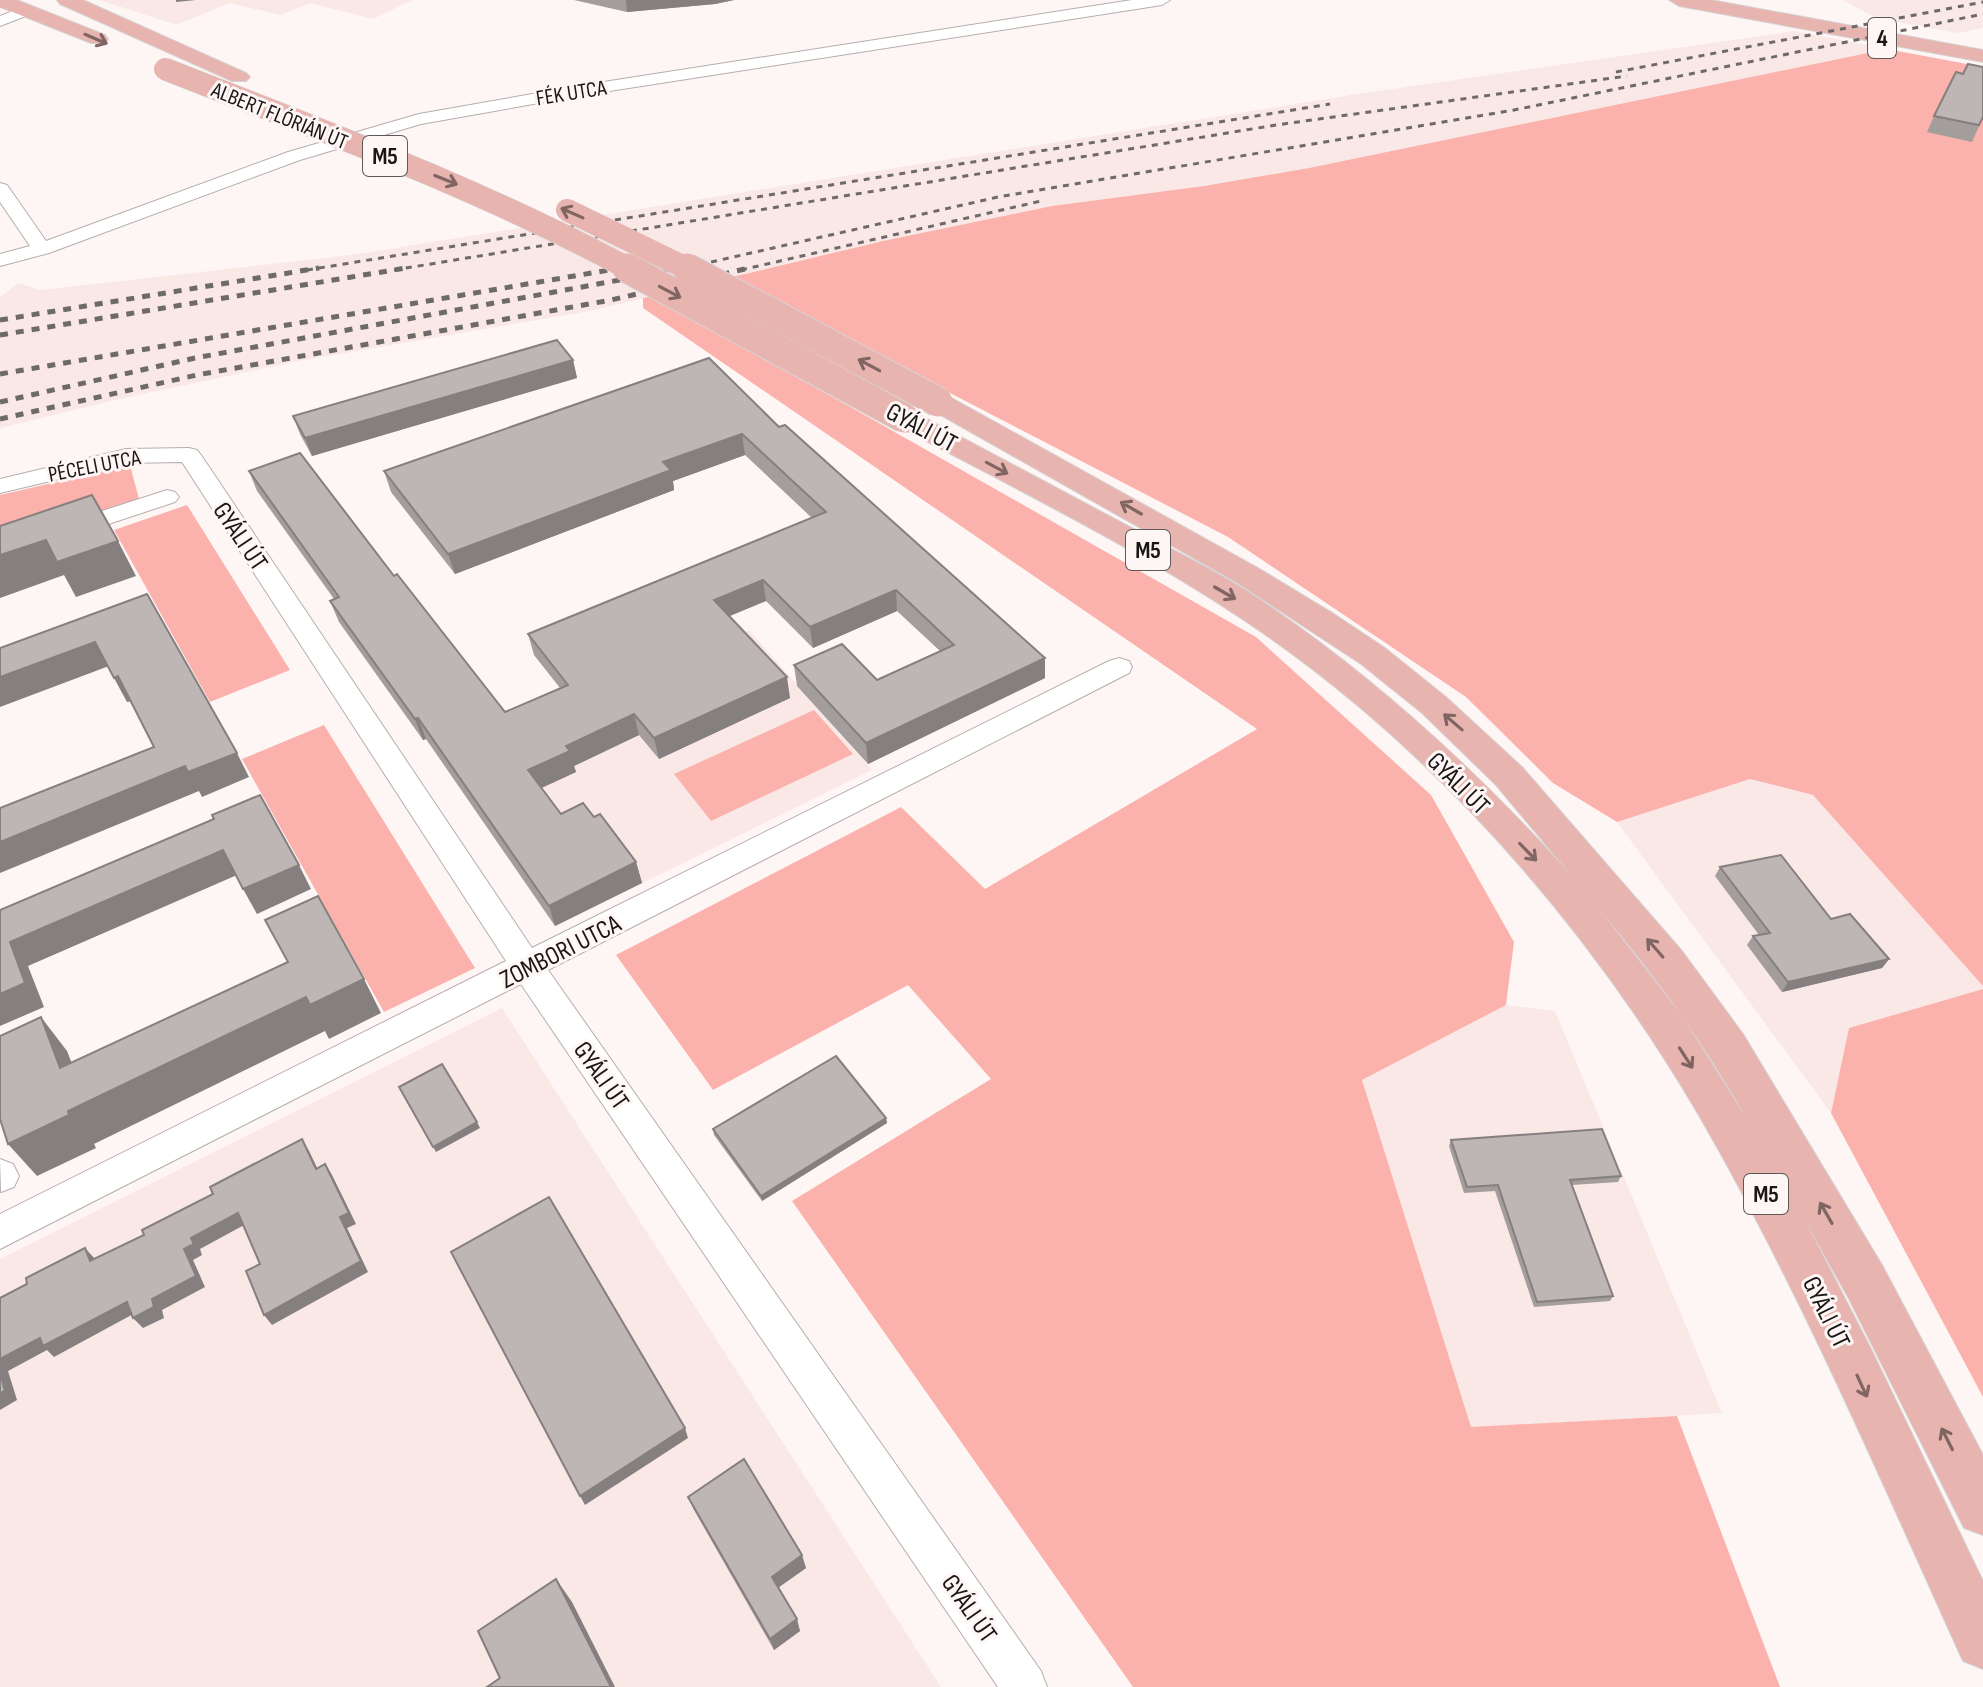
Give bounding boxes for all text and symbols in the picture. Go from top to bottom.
road number: 4 [1868,18,1896,58]
one-way arrow [83,32,108,47]
street label: FÉK UTCA [534,75,609,112]
street label: ALBERT FLÓRIÁN ÚT [206,76,352,156]
road number: M5 [363,136,407,176]
one-way arrow [433,174,458,188]
one-way arrow [560,204,585,219]
one-way arrow [657,284,681,300]
one-way arrow [858,357,882,372]
street label: GYÁLI ÚT [880,397,962,460]
street label: PÉCELI UTCA [46,444,143,489]
one-way arrow [985,460,1008,476]
street label: GYÁLI ÚT [206,497,274,577]
one-way arrow [1120,500,1143,516]
road number: M5 [1126,530,1170,570]
one-way arrow [1213,585,1236,601]
one-way arrow [1444,713,1464,731]
street label: GYÁLI ÚT [1420,746,1496,822]
one-way arrow [1518,842,1536,862]
street label: ZOMBORI UTCA [495,908,627,996]
one-way arrow [1647,938,1665,958]
street label: GYÁLI ÚT [566,1036,635,1116]
one-way arrow [1679,1046,1695,1069]
road number: M5 [1744,1174,1788,1214]
one-way arrow [1818,1202,1834,1225]
street label: GYÁLI ÚT [1795,1272,1856,1354]
one-way arrow [1855,1373,1870,1397]
one-way arrow [1939,1428,1955,1452]
street label: GYÁLI ÚT [934,1569,1003,1649]

